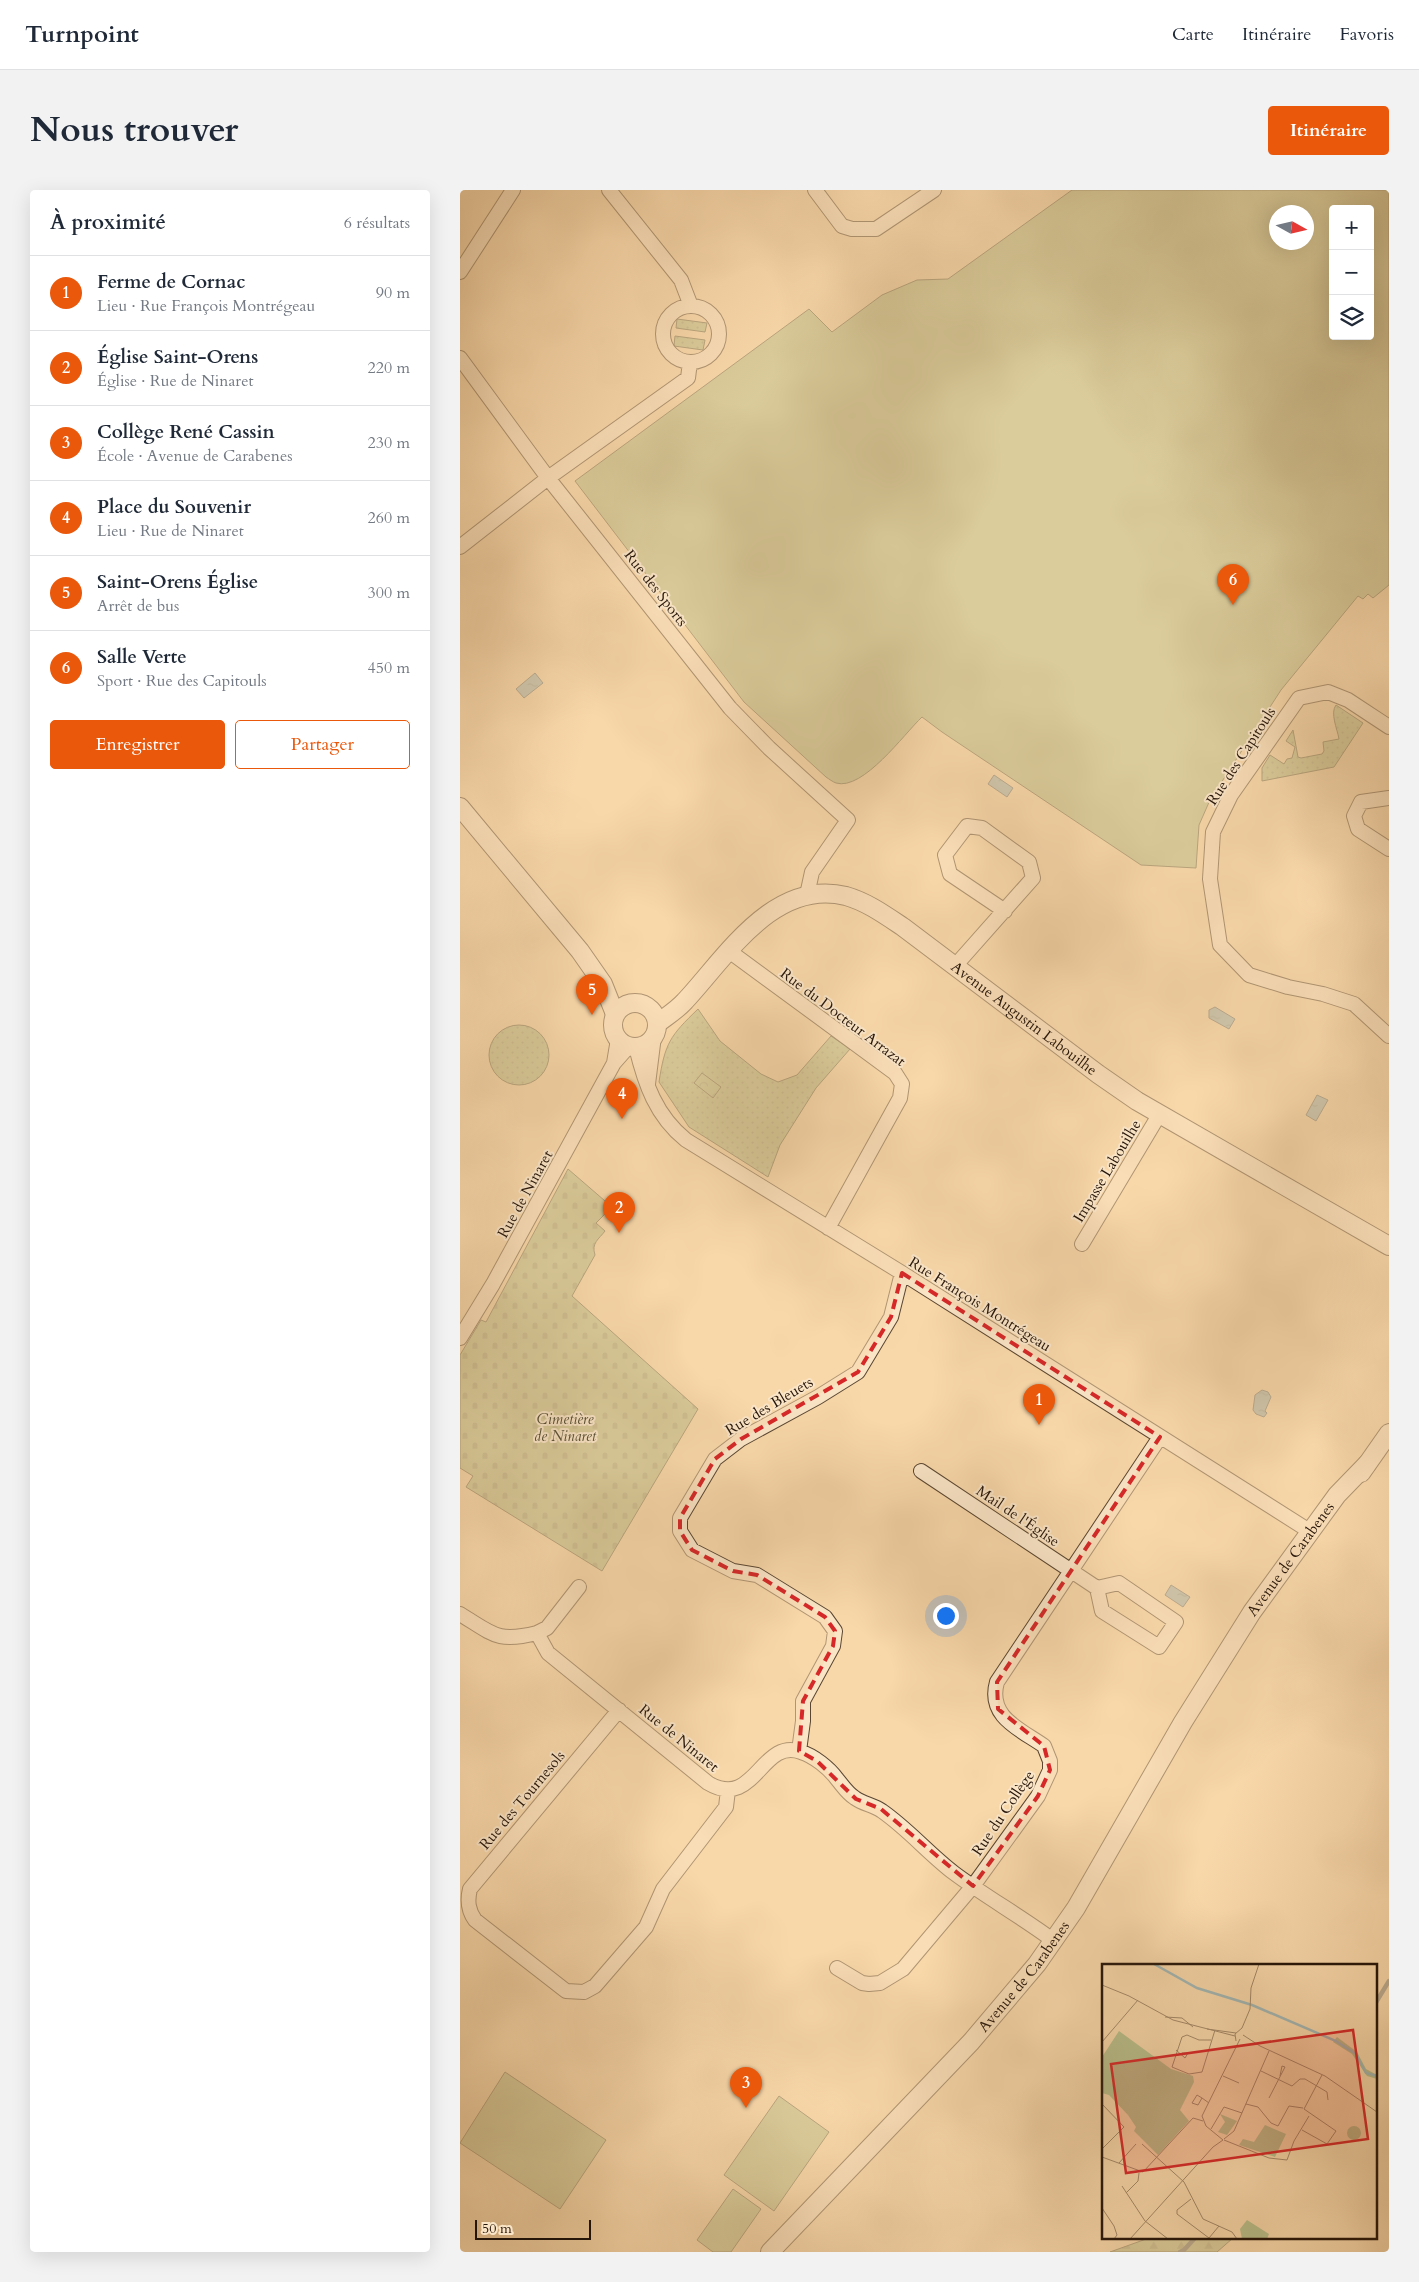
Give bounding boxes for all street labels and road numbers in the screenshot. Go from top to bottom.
street label: Rue des Sports [620,546,692,630]
street label: Rue des Capitouls [1202,703,1280,809]
street label: Avenue Augustin Labouilhe [947,957,1101,1080]
street label: Rue du Docteur Arrazat [776,963,910,1071]
street label: Impasse Labouilhe [1069,1116,1146,1226]
street label: Rue de Ninaret [493,1146,557,1241]
street label: Rue François Montrégeau [905,1252,1055,1356]
street label: Rue des Bleuets [721,1372,817,1440]
street label: Mail de l'Église [973,1481,1064,1551]
street label: Avenue de Carabenes [1242,1498,1339,1620]
street label: Rue de Ninaret [635,1700,723,1777]
street label: Rue des Tournesols [475,1746,569,1854]
street label: Rue du Collège [967,1766,1039,1860]
street label: Avenue de Carabenes [974,1917,1074,2036]

